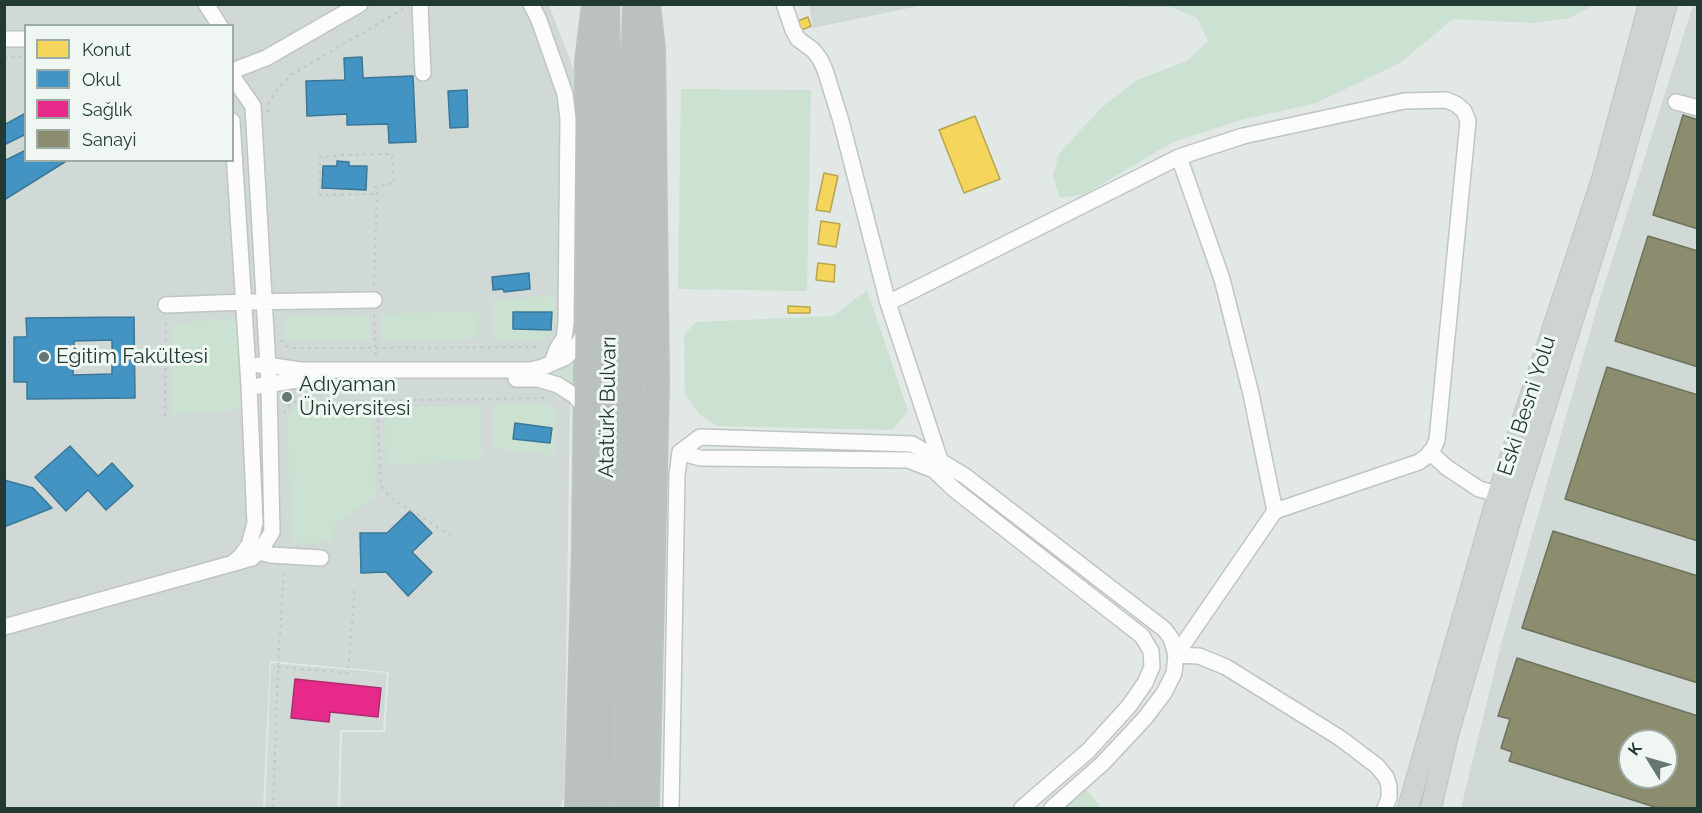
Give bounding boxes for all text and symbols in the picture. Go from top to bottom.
legend [24,24,234,162]
text: Konut [82,39,131,60]
text: Okul [82,69,121,90]
text: Sağlık [82,99,132,120]
text: Sanayi [82,129,136,150]
street label: Eski Besni Yolu [1493,333,1561,479]
street label: Atatürk Bulvarı [594,336,622,478]
place label: Eğitim Fakültesi [56,344,208,370]
marker: Eğitim Fakültesi [37,350,51,364]
place label: Adıyaman Üniversitesi [299,372,411,422]
marker: Adıyaman Üniversitesi [280,390,294,404]
north arrow [1618,729,1678,789]
text: K [1624,739,1646,759]

